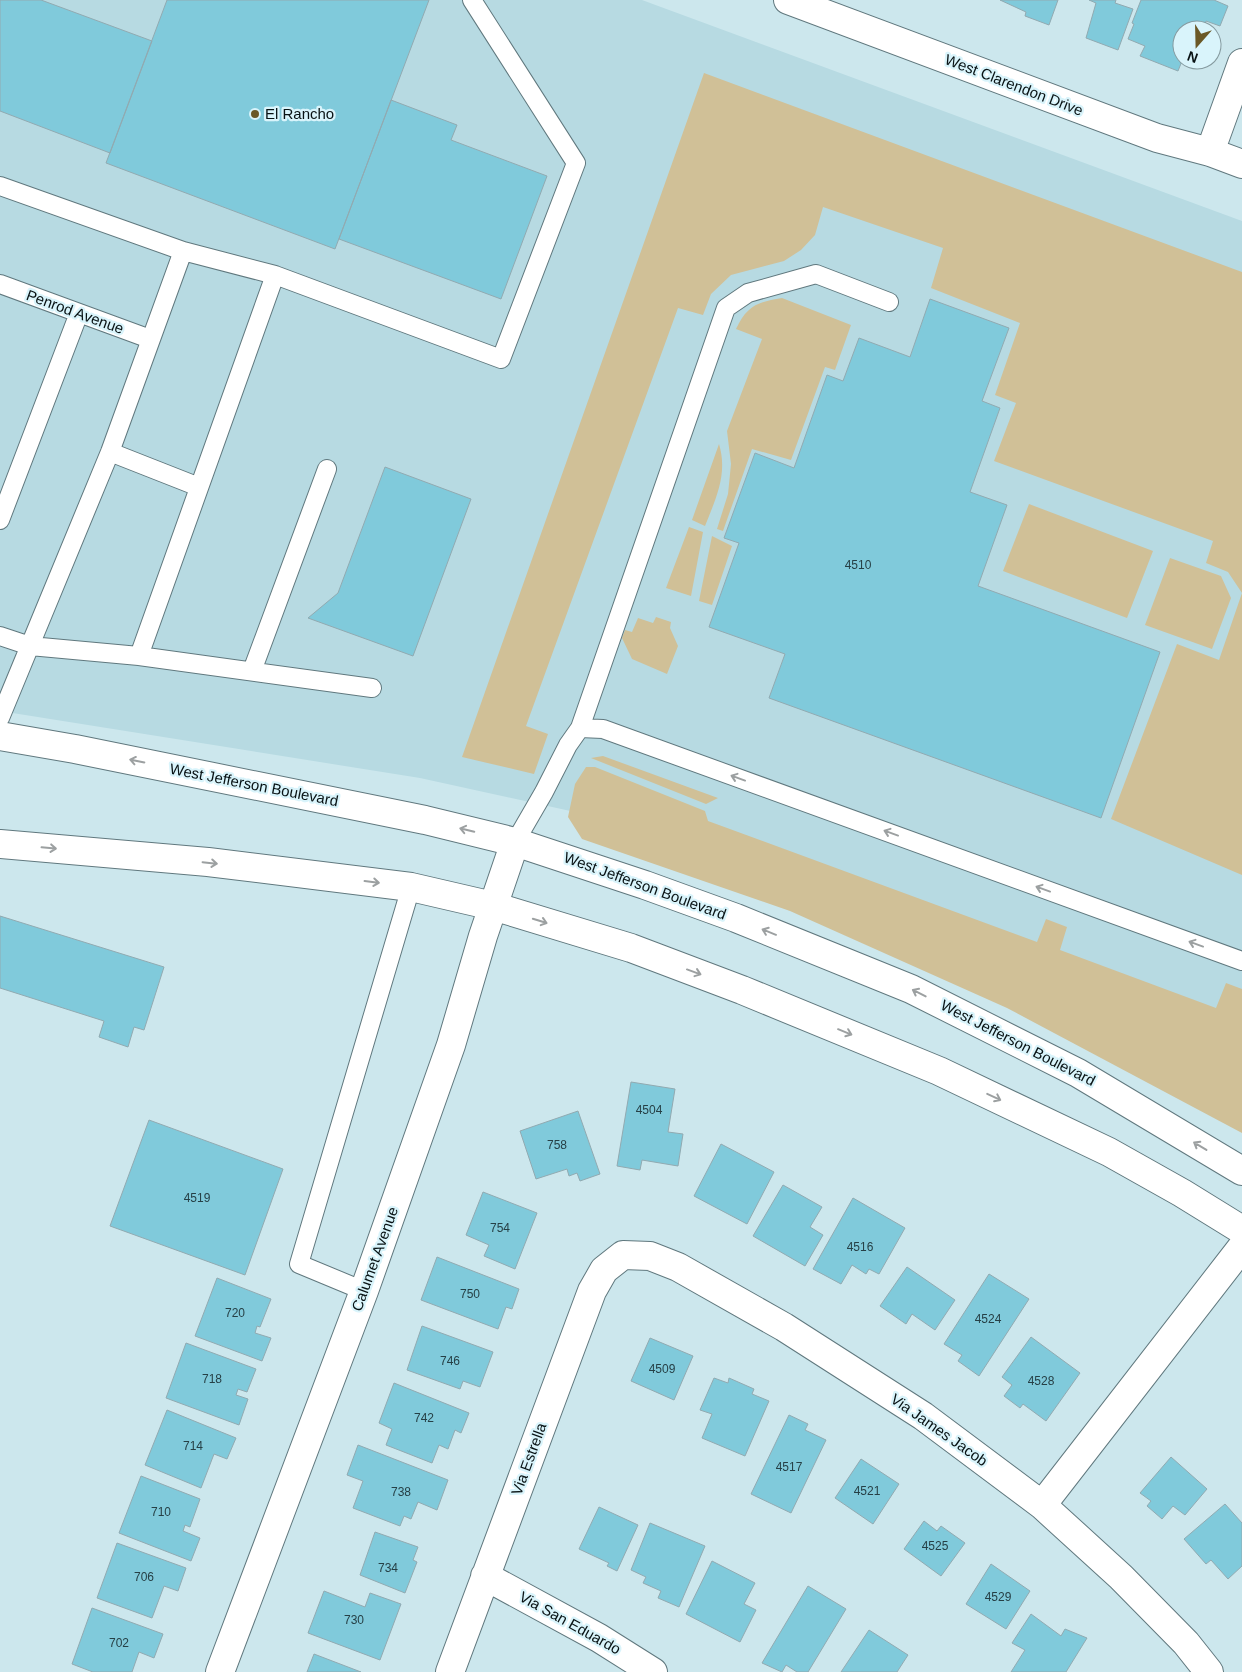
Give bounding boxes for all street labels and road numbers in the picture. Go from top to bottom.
street label: West Clarendon Drive [943,50,1086,119]
street label: Penrod Avenue [24,286,126,337]
street label: West Jefferson Boulevard [168,760,340,809]
street label: West Jefferson Boulevard [562,848,729,923]
street label: West Jefferson Boulevard [938,996,1098,1089]
street label: Calumet Avenue [348,1204,401,1313]
street label: Via James Jacob [888,1390,991,1469]
street label: Via Estrella [508,1420,550,1497]
street label: Via San Eduardo [517,1588,624,1657]

